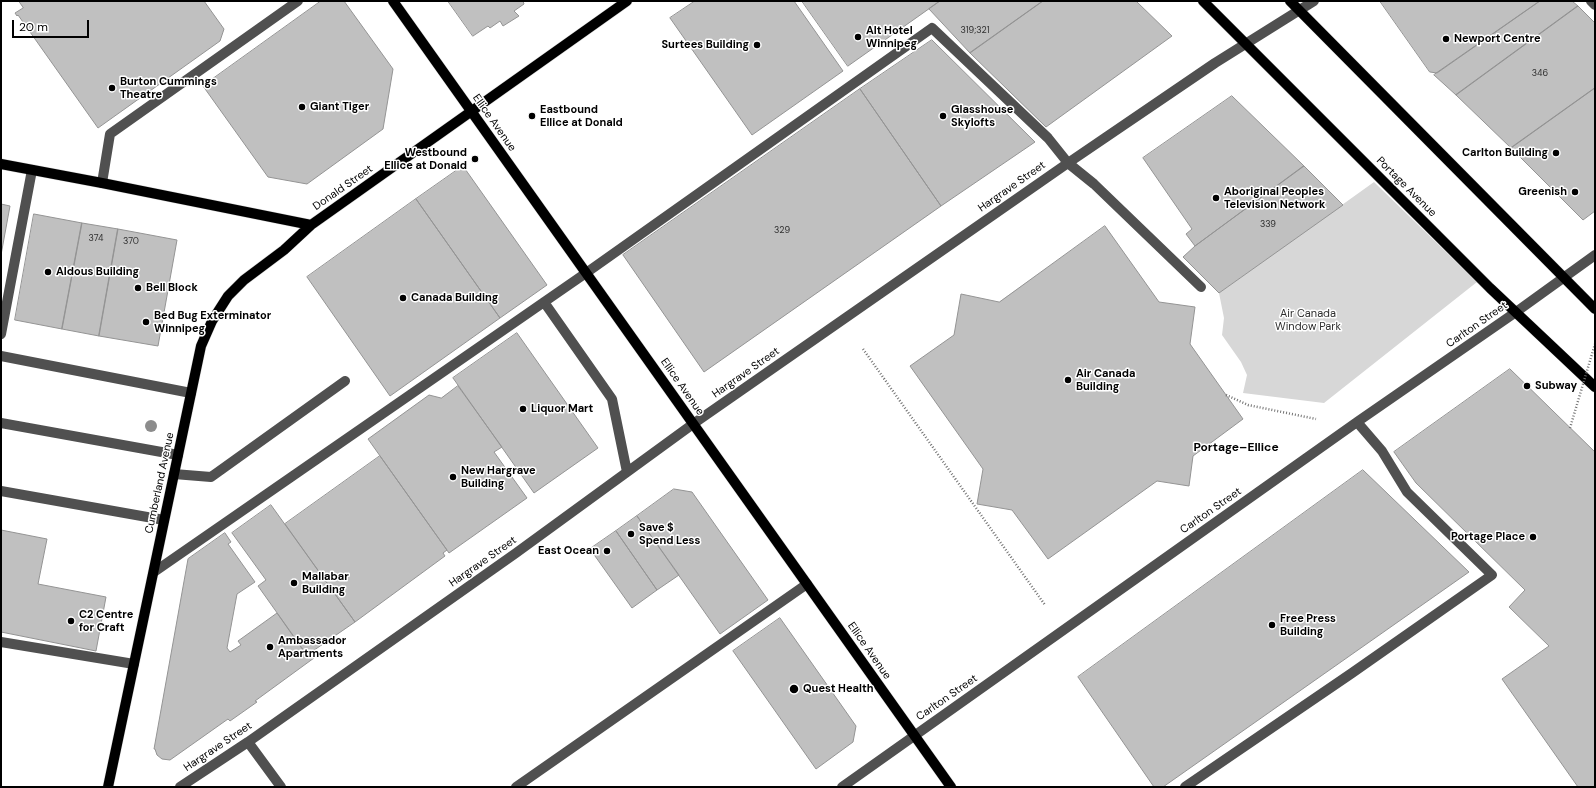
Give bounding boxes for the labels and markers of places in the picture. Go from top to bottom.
place label: Alt Hotel Winnipeg [866,24,917,50]
marker: Alt Hotel Winnipeg [853,32,863,42]
place label: Newport Centre [1454,32,1541,46]
marker: Newport Centre [1441,34,1451,44]
place label: Surtees Building [661,38,749,52]
marker: Surtees Building [752,40,762,50]
place label: Burton Cummings Theatre [120,75,217,101]
marker: Burton Cummings Theatre [107,83,117,93]
place label: Giant Tiger [310,100,369,114]
marker: Giant Tiger [297,102,307,112]
place label: Eastbound Ellice at Donald [540,103,623,129]
place label: Glasshouse Skylofts [951,103,1013,129]
marker: Eastbound Ellice at Donald [527,111,537,121]
marker: Glasshouse Skylofts [938,111,948,121]
place label: Westbound Ellice at Donald [384,146,467,172]
place label: Carlton Building [1462,146,1548,160]
marker: Carlton Building [1551,148,1561,158]
marker: Westbound Ellice at Donald [470,154,480,164]
place label: Aboriginal Peoples Television Network [1224,185,1325,211]
place label: Greenish [1518,185,1567,199]
marker: Greenish [1570,187,1580,197]
marker: Aboriginal Peoples Television Network [1211,193,1221,203]
place label: Aldous Building [56,265,139,279]
marker: Aldous Building [43,267,53,277]
place label: Bell Block [146,281,198,295]
marker: Bell Block [133,283,143,293]
place label: Canada Building [411,291,498,305]
marker: Canada Building [398,293,408,303]
place label: Bed Bug Exterminator Winnipeg [154,309,271,335]
marker: Bed Bug Exterminator Winnipeg [141,317,151,327]
place label: Air Canada Building [1076,367,1135,393]
marker: Air Canada Building [1063,375,1073,385]
place label: Subway [1535,379,1577,393]
marker: Subway [1522,381,1532,391]
place label: Liquor Mart [531,402,593,416]
marker: Liquor Mart [518,404,528,414]
place label: New Hargrave Building [461,464,536,490]
marker: New Hargrave Building [448,472,458,482]
place label: Save $ Spend Less [639,521,700,547]
marker: Save $ Spend Less [626,529,636,539]
place label: Portage Place [1451,530,1525,544]
marker: Portage Place [1528,532,1538,542]
place label: East Ocean [538,544,599,558]
marker: East Ocean [602,546,612,556]
place label: Mallabar Building [302,570,349,596]
marker: Mallabar Building [289,578,299,588]
place label: C2 Centre for Craft [79,608,133,634]
place label: Free Press Building [1280,612,1336,638]
marker: C2 Centre for Craft [66,616,76,626]
marker: Free Press Building [1267,620,1277,630]
place label: Ambassador Apartments [278,634,346,660]
marker: Ambassador Apartments [265,642,275,652]
place label: Quest Health [803,682,873,696]
marker: Quest Health [788,683,800,695]

